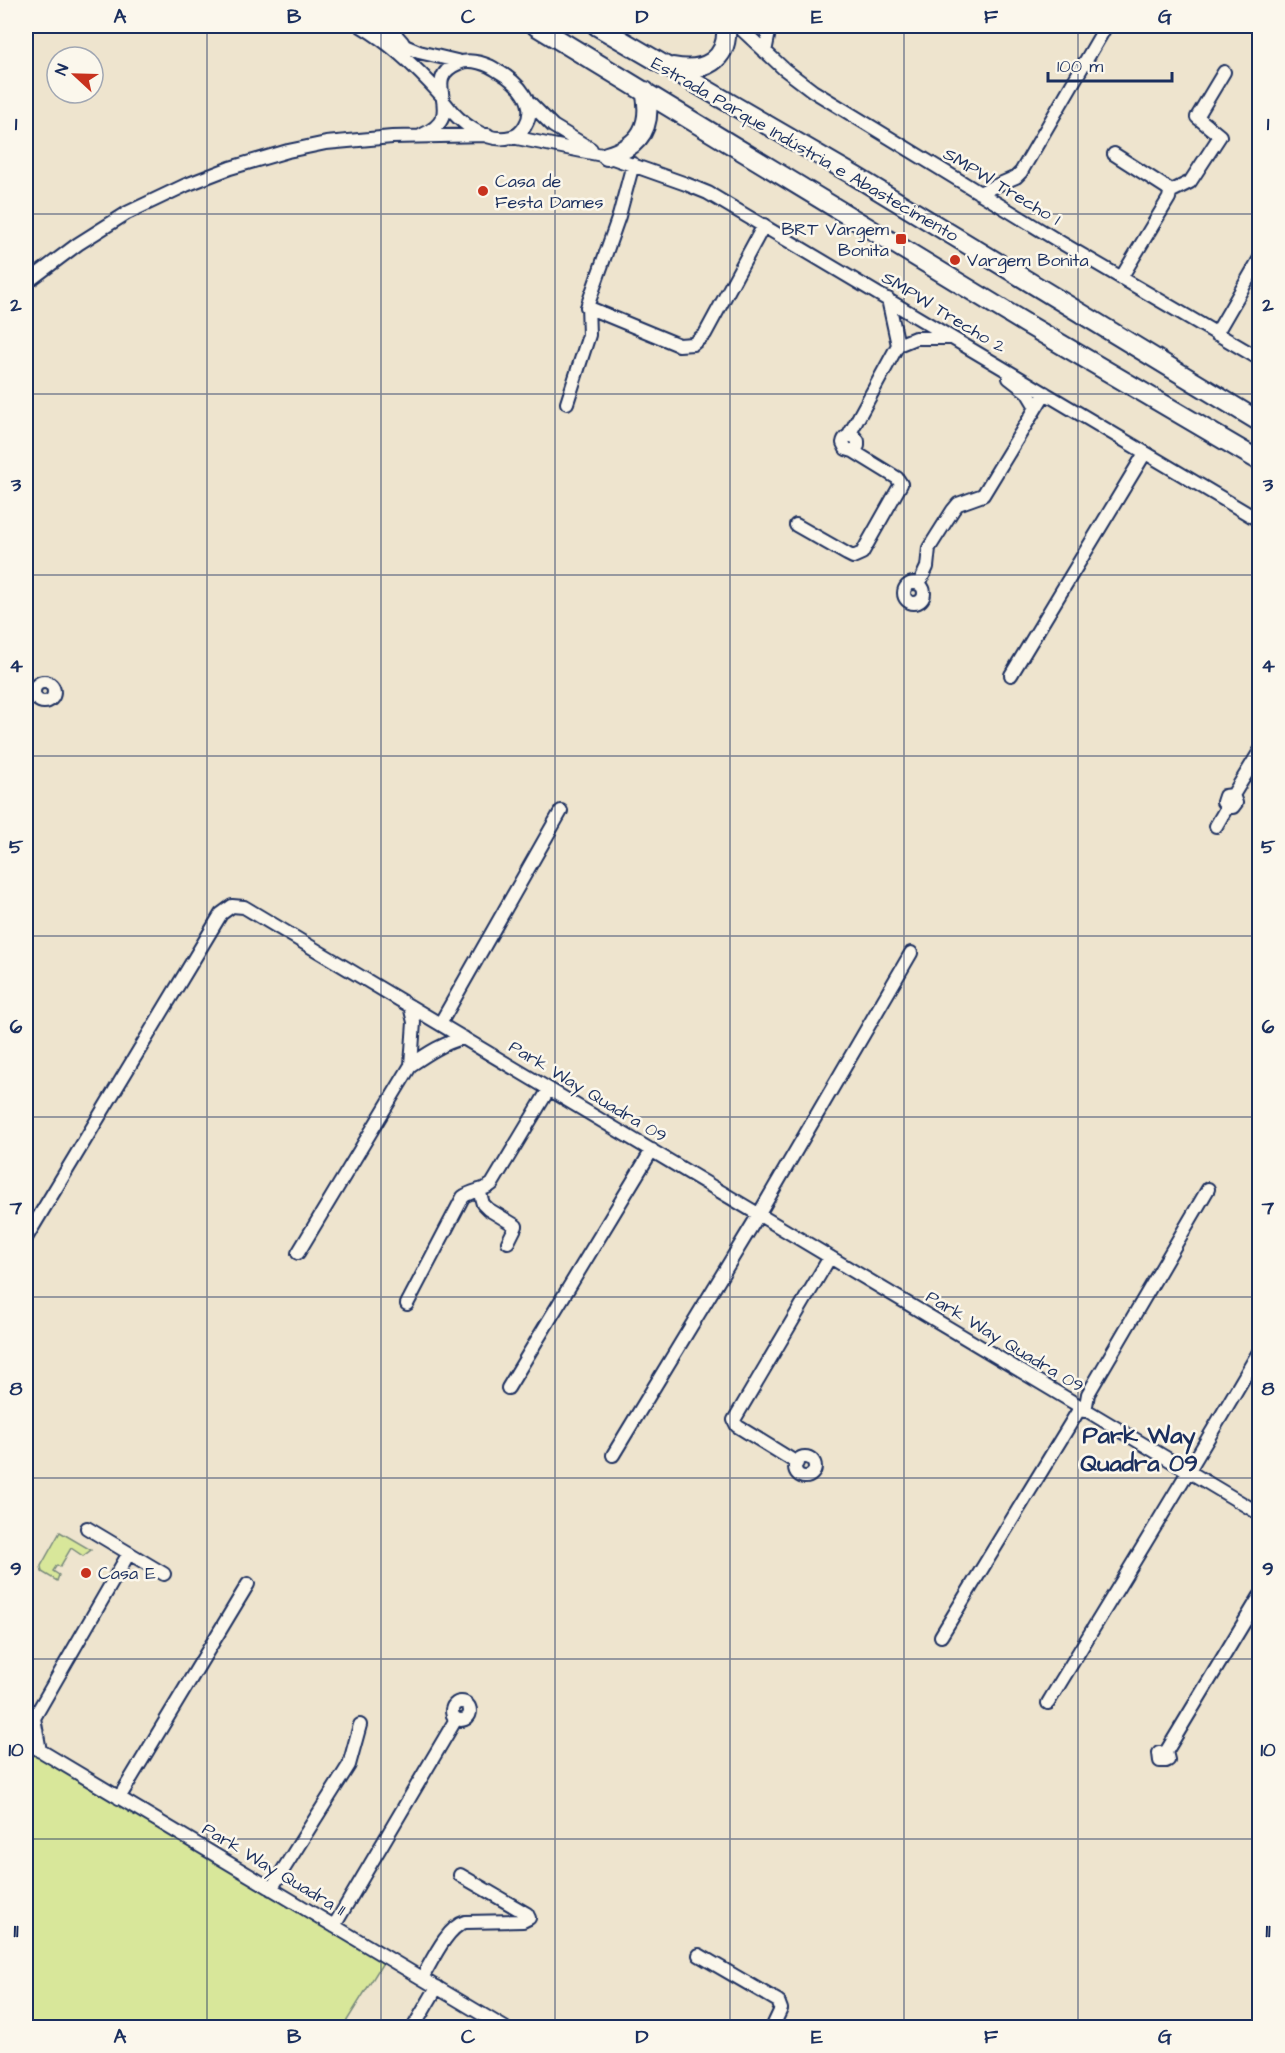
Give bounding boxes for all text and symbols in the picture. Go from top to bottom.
text: A [114,3,127,31]
text: B [287,3,302,31]
text: C [461,3,476,31]
text: D [636,3,649,31]
text: E [811,3,823,31]
text: F [984,3,999,31]
text: G [1158,3,1172,31]
north arrow [45,45,105,105]
scale bar [1048,45,1172,83]
street label: Estrada Parque Indústria e Abastecimento [646,51,963,248]
text: 100 m [1057,54,1103,79]
text: N [50,61,74,79]
text: 1 [15,110,18,138]
text: 1 [1267,110,1270,138]
street label: SMPW Trecho 1 [938,141,1065,231]
place label: Casa de Festa Dames [495,169,604,215]
marker: Casa de Festa Dames [476,184,490,198]
place label: BRT Vargem Bonita [782,217,889,263]
marker: BRT Vargem Bonita [894,232,908,246]
place label: Vargem Bonita [967,248,1089,274]
marker: Vargem Bonita [948,253,962,267]
street label: SMPW Trecho 2 [877,265,1011,360]
text: 2 [9,291,22,319]
text: 2 [1261,291,1274,319]
text: 3 [10,471,22,499]
text: 3 [1262,471,1274,499]
text: 4 [9,652,23,680]
text: 4 [1261,652,1275,680]
text: 5 [9,833,24,861]
text: 5 [1261,833,1276,861]
text: 6 [10,1013,23,1041]
text: 6 [1262,1013,1275,1041]
street label: Park Way Quadra 09 [504,1034,671,1149]
text: 7 [9,1194,23,1222]
text: 7 [1261,1194,1275,1222]
street label: Park Way Quadra 09 [921,1284,1088,1399]
text: 8 [10,1375,23,1403]
text: 8 [1262,1375,1275,1403]
district label: Park Way Quadra 09 [1080,1419,1198,1481]
text: 9 [10,1555,22,1583]
text: 9 [1262,1555,1274,1583]
place label: Casa E [98,1561,156,1586]
marker: Casa E [79,1566,93,1580]
text: 10 [8,1736,24,1764]
text: 10 [1260,1736,1276,1764]
street label: Park Way Quadra 11 [197,1817,350,1923]
text: 11 [13,1917,19,1945]
text: 11 [1265,1917,1271,1945]
text: A [114,2023,127,2051]
text: B [287,2023,302,2051]
text: C [461,2023,476,2051]
text: D [636,2023,649,2051]
text: E [811,2023,823,2051]
text: F [984,2023,999,2051]
text: G [1158,2023,1172,2051]

